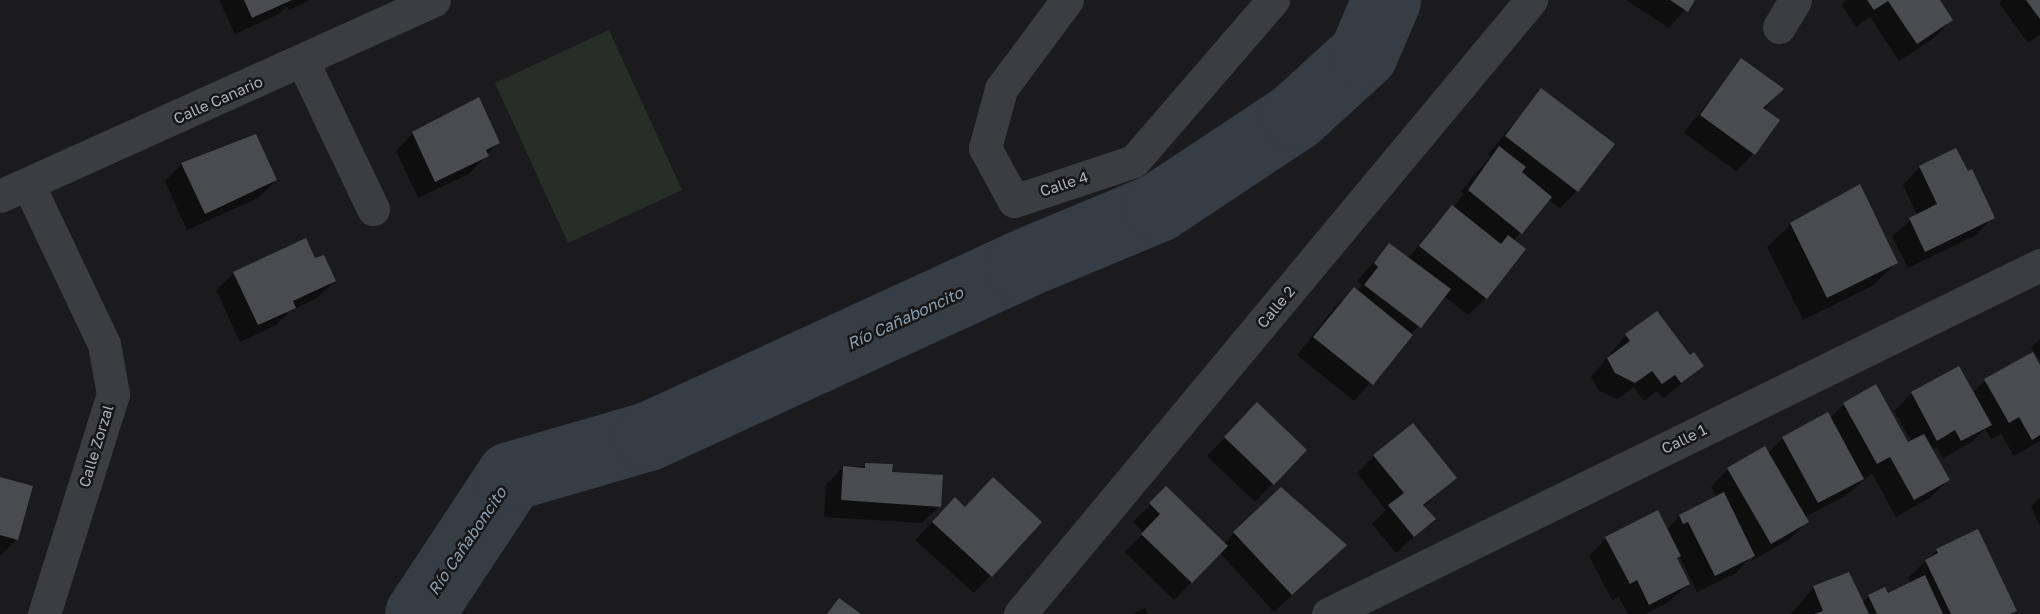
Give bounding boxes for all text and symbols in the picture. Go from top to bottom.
street label: Calle Canario [171,72,265,128]
street label: Calle 4 [1038,168,1090,200]
street label: Calle 2 [1253,282,1299,332]
water label: Río Cañaboncito [844,283,966,353]
street label: Calle Zorzal [75,403,117,489]
street label: Calle 1 [1659,420,1709,458]
water label: Río Cañaboncito [424,483,510,599]

